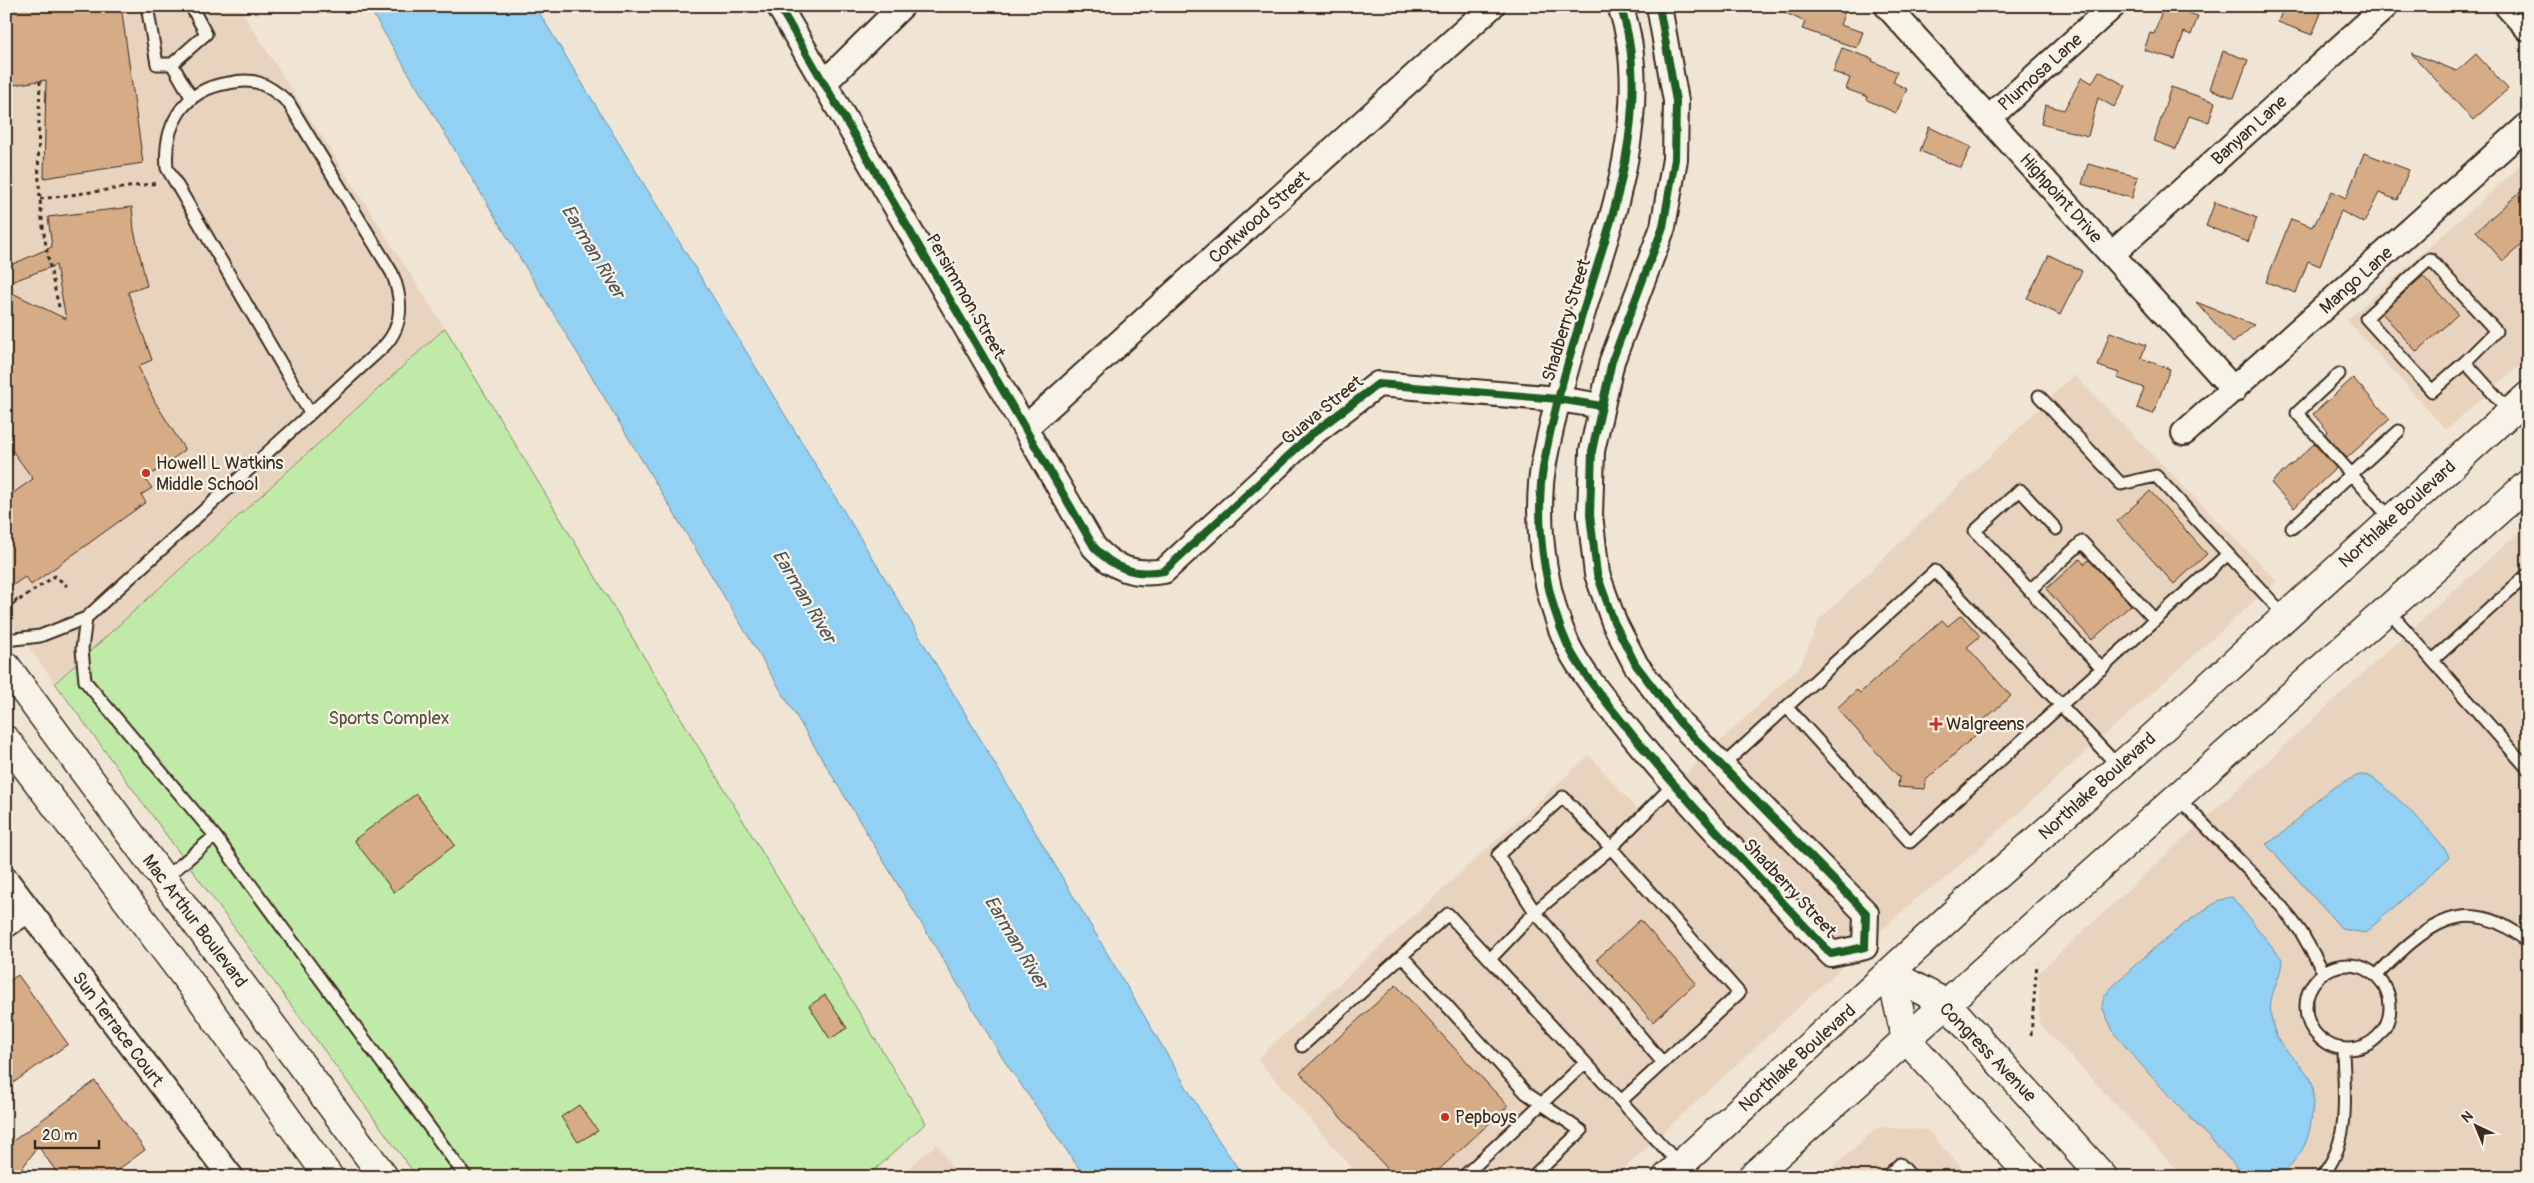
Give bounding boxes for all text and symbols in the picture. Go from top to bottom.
street label: Plumosa Lane [1993,28,2087,116]
street label: Banyan Lane [2207,90,2292,171]
street label: Highpoint Drive [2014,149,2107,248]
street label: Corkwood Street [1204,166,1315,269]
water label: Earman River [556,200,632,305]
street label: Persimmon Street [921,230,1011,363]
street label: Mango Lane [2315,241,2398,319]
street label: Shadberry Street [1537,255,1596,384]
street label: Guava Street [1277,370,1368,450]
place label: Howell L Watkins Middle School [156,452,283,496]
street label: Northlake Boulevard [2334,456,2461,573]
marker: Howell L Watkins Middle School [140,467,152,479]
water label: Earman River [767,545,843,650]
park label: Sports Complex [328,707,450,730]
place label: Walgreens [1946,713,2024,736]
marker: Walgreens [1930,718,1942,730]
street label: Northlake Boulevard [2034,728,2161,845]
street label: Shadberry Street [1738,834,1842,943]
street label: Mac Arthur Boulevard [137,850,252,993]
water label: Earman River [979,891,1055,996]
street label: Sun Terrace Court [67,967,169,1092]
street label: Congress Avenue [1934,998,2041,1107]
street label: Northlake Boulevard [1734,1000,1861,1117]
north arrow [2452,1100,2502,1150]
place label: Pepboys [1455,1106,1517,1129]
text: N [2458,1108,2477,1126]
marker: Pepboys [1439,1111,1451,1123]
scale bar [35,1118,99,1150]
text: 20 m [42,1126,77,1145]

